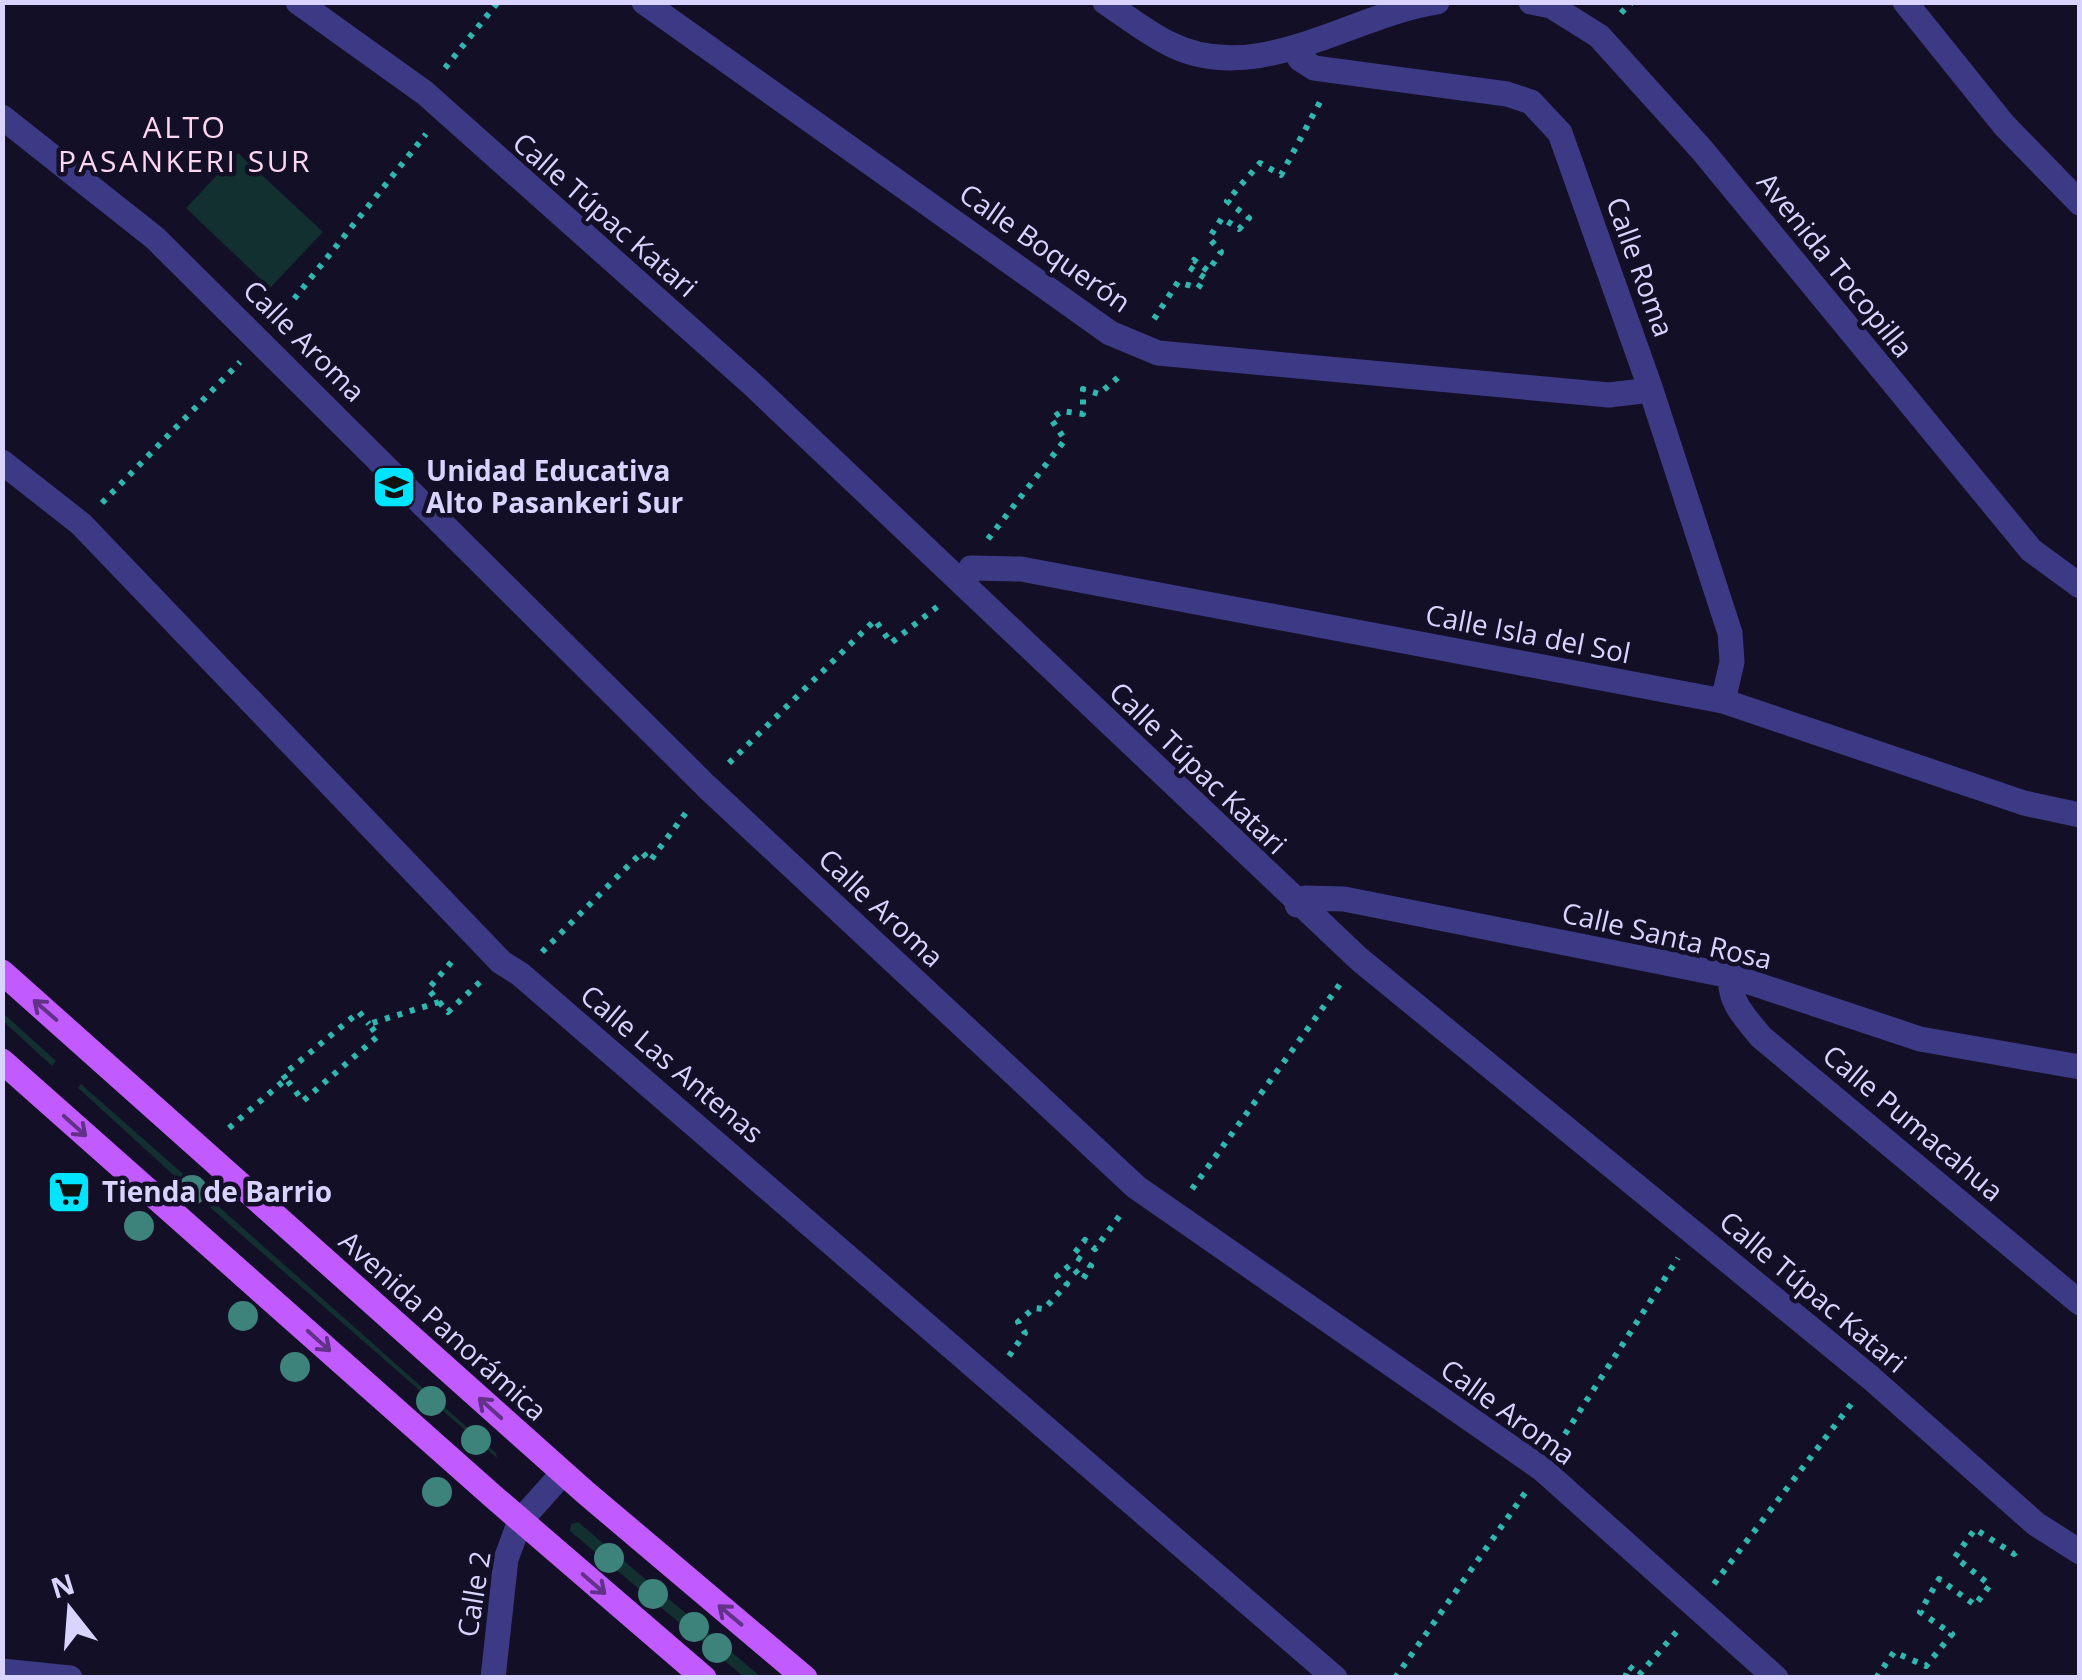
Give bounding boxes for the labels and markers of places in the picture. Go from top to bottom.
place label: Unidad Educativa Alto Pasankeri Sur [426,451,684,521]
school or university icon: Unidad Educativa Alto Pasankeri Sur [371,464,417,510]
supermarket icon: Tienda de Barrio [46,1169,92,1215]
place label: Tienda de Barrio [102,1172,332,1210]

